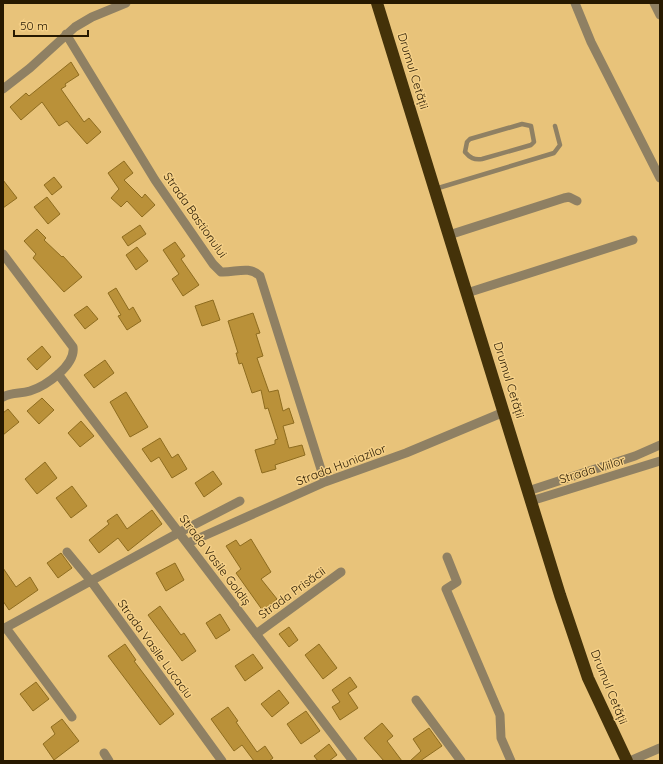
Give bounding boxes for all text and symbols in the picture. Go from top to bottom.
scale bar [14,12,88,38]
text: 50 m [20,18,48,33]
street label: Drumul Cetății [395,31,432,111]
street label: Strada Bastionului [160,169,230,260]
street label: Drumul Cetății [491,340,528,420]
street label: Strada Huniazilor [294,440,388,489]
street label: Strada Viilor [557,452,627,487]
street label: Strada Vasile Goldiș [176,511,255,608]
street label: Strada Prisăcii [255,563,328,622]
street label: Strada Vasile Lucaciu [114,596,196,701]
street label: Drumul Cetății [588,647,631,726]

